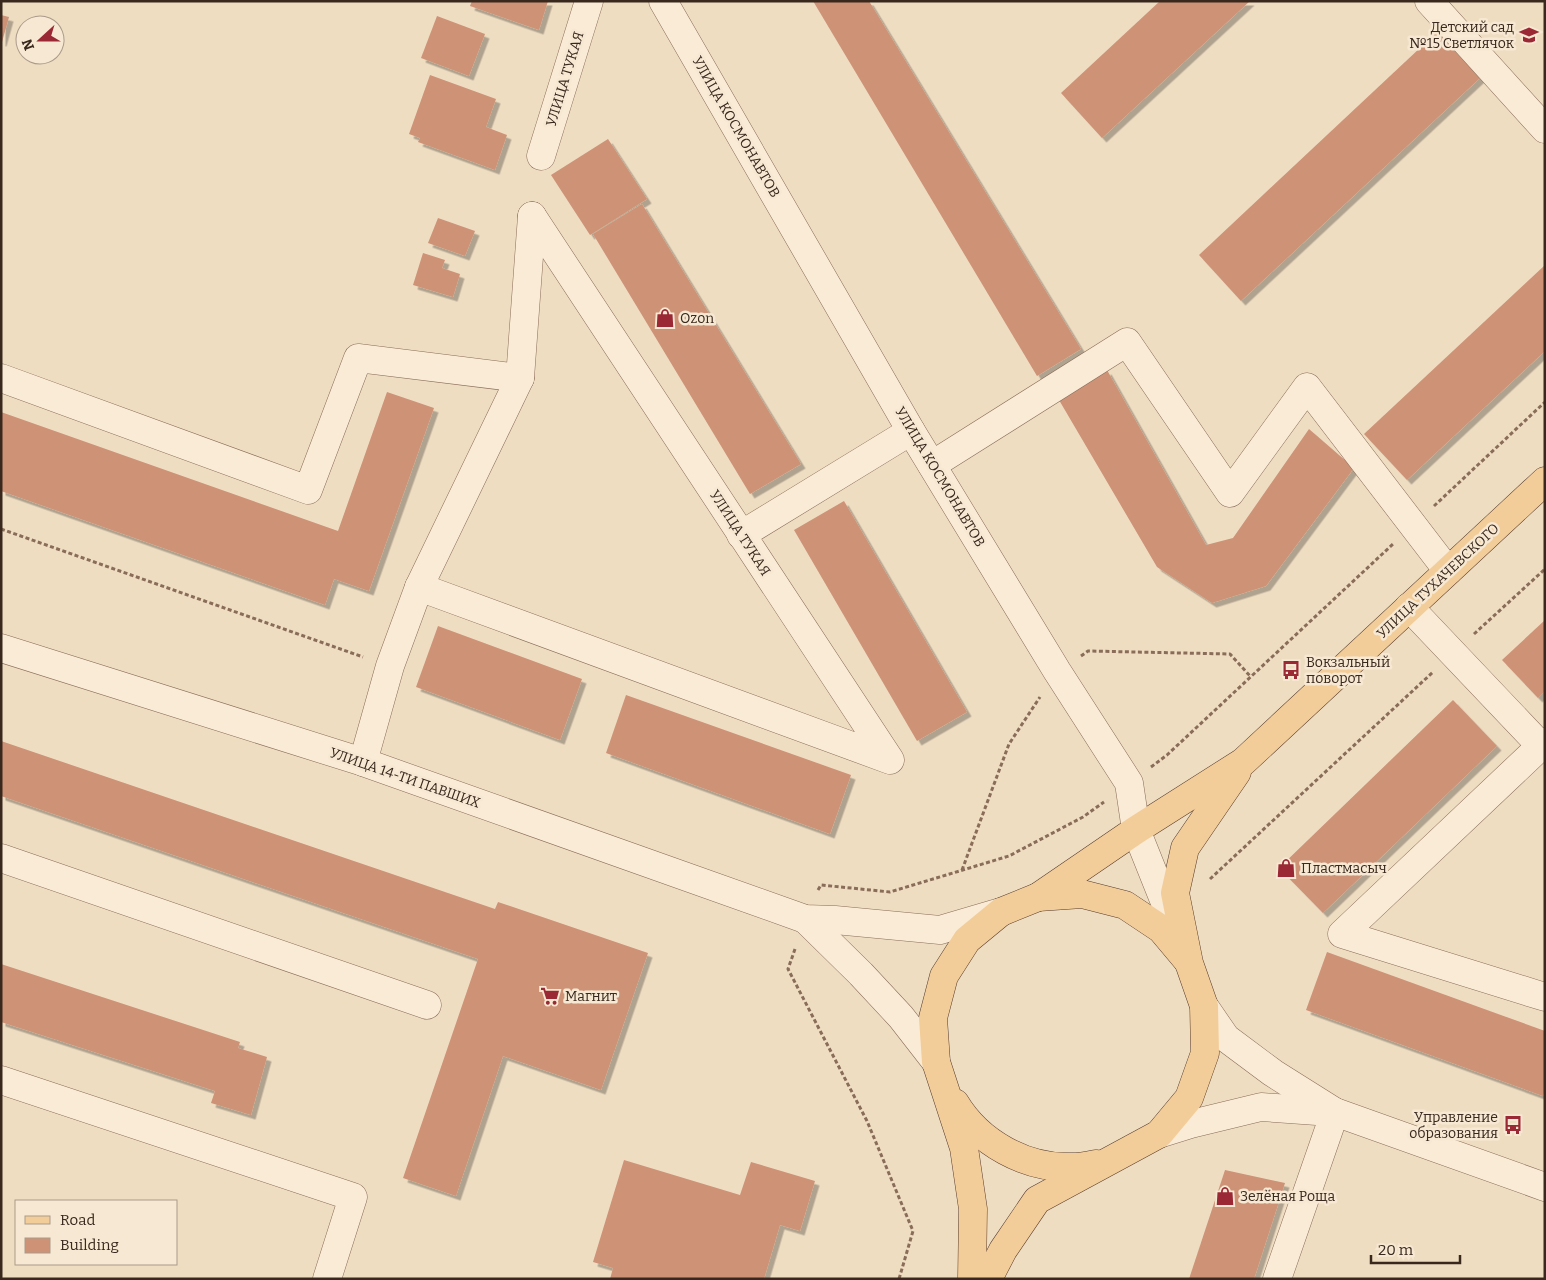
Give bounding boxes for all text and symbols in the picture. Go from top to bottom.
north arrow [15,15,65,65]
place label: Детский сад №15 Светлячок [1409,19,1515,52]
school or university icon: Детский сад №15 Светлячок [1518,24,1540,46]
street label: УЛИЦА ТУКАЯ [542,29,588,129]
text: N [18,36,38,53]
street label: УЛИЦА КОСМОНАВТОВ [689,53,783,201]
shop icon: Ozon [654,307,676,329]
place label: Ozon [680,310,714,327]
street label: УЛИЦА КОСМОНАВТОВ [891,404,989,550]
street label: УЛИЦА ТУКАЯ [706,487,774,579]
street label: УЛИЦА ТУХАЧЕВСКОГО [1373,520,1503,642]
place label: Вокзальный поворот [1306,654,1390,687]
bus stop icon: Вокзальный поворот [1280,659,1302,681]
street label: УЛИЦА 14-ТИ ПАВШИХ [328,744,483,812]
shop icon: Пластмасыч [1275,857,1297,879]
place label: Пластмасыч [1301,860,1387,877]
supermarket icon: Магнит [539,985,561,1007]
place label: Магнит [565,988,617,1005]
place label: Управление образования [1409,1109,1498,1142]
bus stop icon: Управление образования [1502,1114,1524,1136]
shop icon: Зелёная Роща [1214,1185,1236,1207]
place label: Зелёная Роща [1240,1188,1335,1205]
legend [15,1200,178,1265]
text: Road [60,1211,95,1229]
scale bar [1371,1232,1460,1264]
text: Building [60,1236,119,1254]
text: 20 m [1378,1241,1414,1259]

